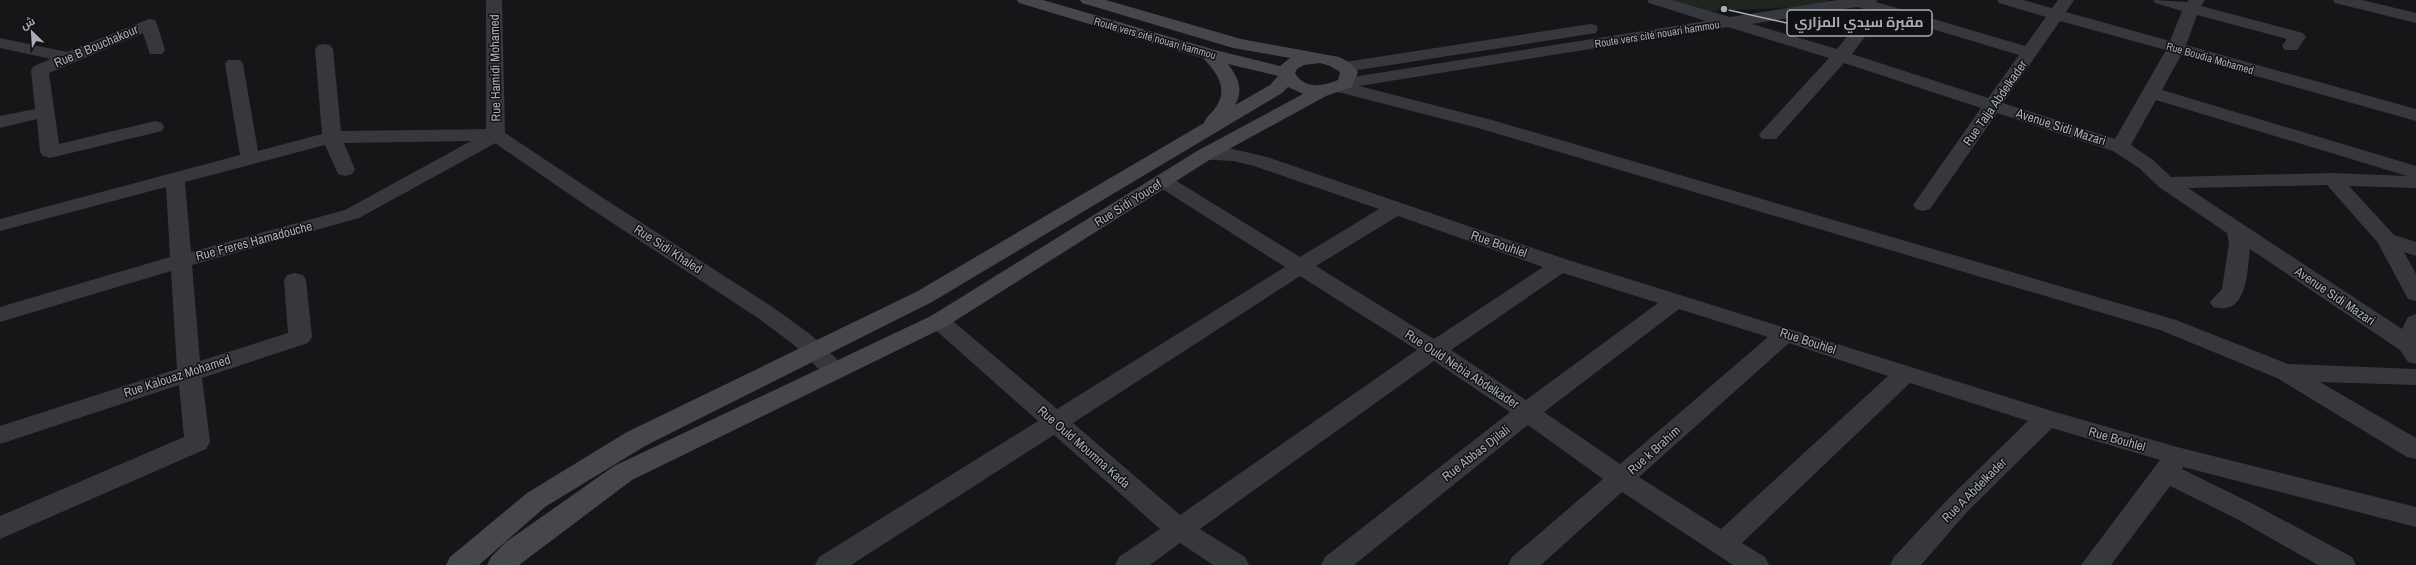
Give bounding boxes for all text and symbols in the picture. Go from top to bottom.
callout: مقبرة سيدي المزاري [1787,10,1932,36]
north arrow [12,12,52,52]
text: مقبرة سيدي المزاري [1794,13,1924,33]
text: ش [18,14,37,32]
street label: Rue Hamidi Mohamed [486,14,504,122]
street label: Route vers cité nouari hammou [1092,14,1218,62]
street label: Route vers cité nouari hammou [1594,17,1720,51]
street label: Rue B Bouchakour [51,21,141,71]
street label: Rue Boudia Mohamed [2165,39,2255,77]
street label: Rue Talja Abdelkader [1959,56,2031,149]
street label: Avenue Sidi Mazari [2013,104,2108,150]
street label: Rue Sidi Youcef [1091,175,1165,231]
street label: Rue Freres Hamadouche [194,217,314,265]
street label: Rue Sidi Khaled [631,221,705,277]
street label: Rue Bouhlel [1469,227,1529,261]
street label: Avenue Sidi Mazari [2291,262,2379,329]
street label: Rue Bouhlel [1778,324,1838,358]
street label: Rue Ould Nebia Abdelkader [1402,326,1523,413]
street label: Rue Kalouaz Mohamed [121,351,233,401]
street label: Rue Ould Moumna Kada [1034,402,1134,492]
street label: Rue Abbas Djilali [1439,421,1513,485]
street label: Rue k Brahim [1624,422,1684,478]
street label: Rue Bouhlel [2087,423,2147,455]
street label: Rue A Abdelkader [1938,454,2010,526]

